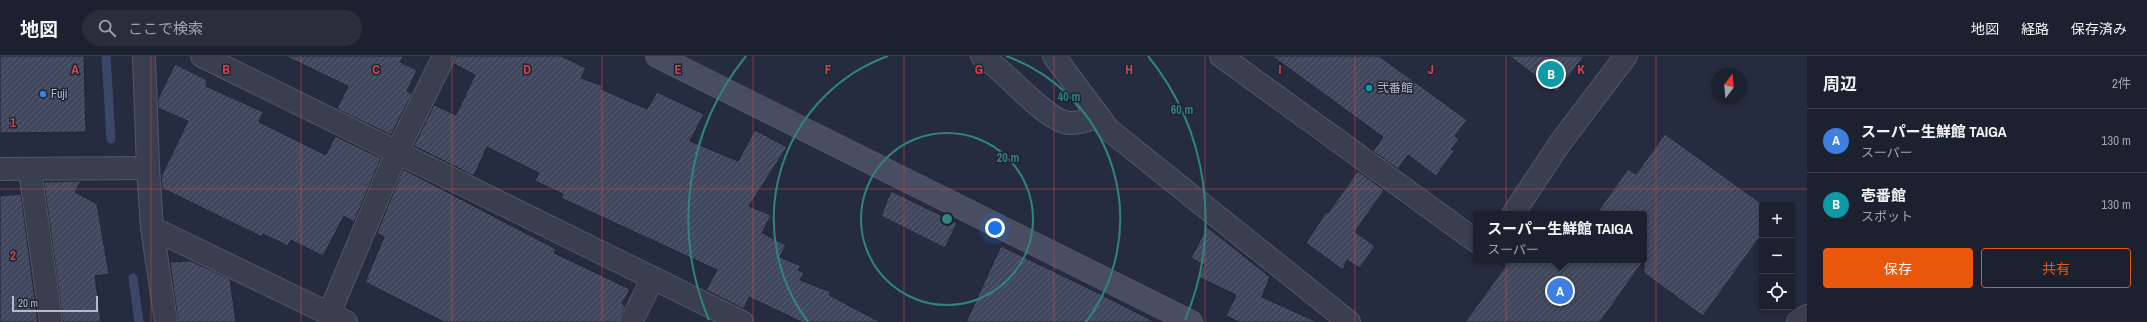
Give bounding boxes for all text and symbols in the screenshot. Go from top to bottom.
search box [82,10,362,46]
text: 地図 [20,16,58,42]
icon: search [96,17,118,39]
text: ここで検索 [128,18,203,39]
text: 地図 [1971,20,1999,38]
text: 経路 [2021,20,2049,38]
text: 保存済み [2071,20,2127,38]
pin: B [1538,59,1564,89]
text: A [71,61,79,78]
text: B [222,61,230,78]
text: C [372,61,380,78]
text: D [523,61,531,78]
text: E [674,61,682,78]
text: F [825,61,832,78]
text: G [975,61,983,78]
text: H [1125,61,1133,78]
text: I [1279,61,1282,78]
text: J [1428,61,1434,78]
text: K [1577,61,1585,78]
north arrow [1711,68,1747,104]
text: 周辺 [1823,72,1857,95]
text: 2件 [2112,75,2131,92]
place label: 弐番館 [1377,80,1413,96]
marker: 弐番館 [1364,83,1374,93]
place label: Fuji [51,86,67,102]
marker: Fuji [38,89,48,99]
text: 40 m [1058,89,1080,105]
text: 60 m [1171,102,1193,118]
text: 1 [10,114,16,131]
text: スーパー生鮮館 TAIGA [1861,121,2007,142]
text: A [1832,132,1840,149]
text: 130 m [2101,132,2131,149]
text: スーパー [1861,144,1913,161]
text: 20 m [997,150,1019,166]
text: 壱番館 [1861,185,1906,206]
text: B [1832,196,1840,213]
text: 130 m [2101,196,2131,213]
map controls [1759,202,1795,310]
button: + [1759,202,1795,238]
text: スポット [1861,208,1913,225]
popup [1473,211,1647,263]
centre of rings [940,212,954,226]
your location [985,218,1005,238]
text: スーパー生鮮館 TAIGA [1487,218,1633,239]
button: − [1759,238,1795,274]
text: スーパー [1487,241,1539,258]
text: 2 [10,247,16,264]
button: 保存 [1823,248,1973,288]
button: 共有 [1981,248,2131,288]
button: locate [1759,274,1795,310]
pin: A [1547,276,1573,306]
scale bar [12,294,98,313]
text: 20 m [18,296,38,310]

